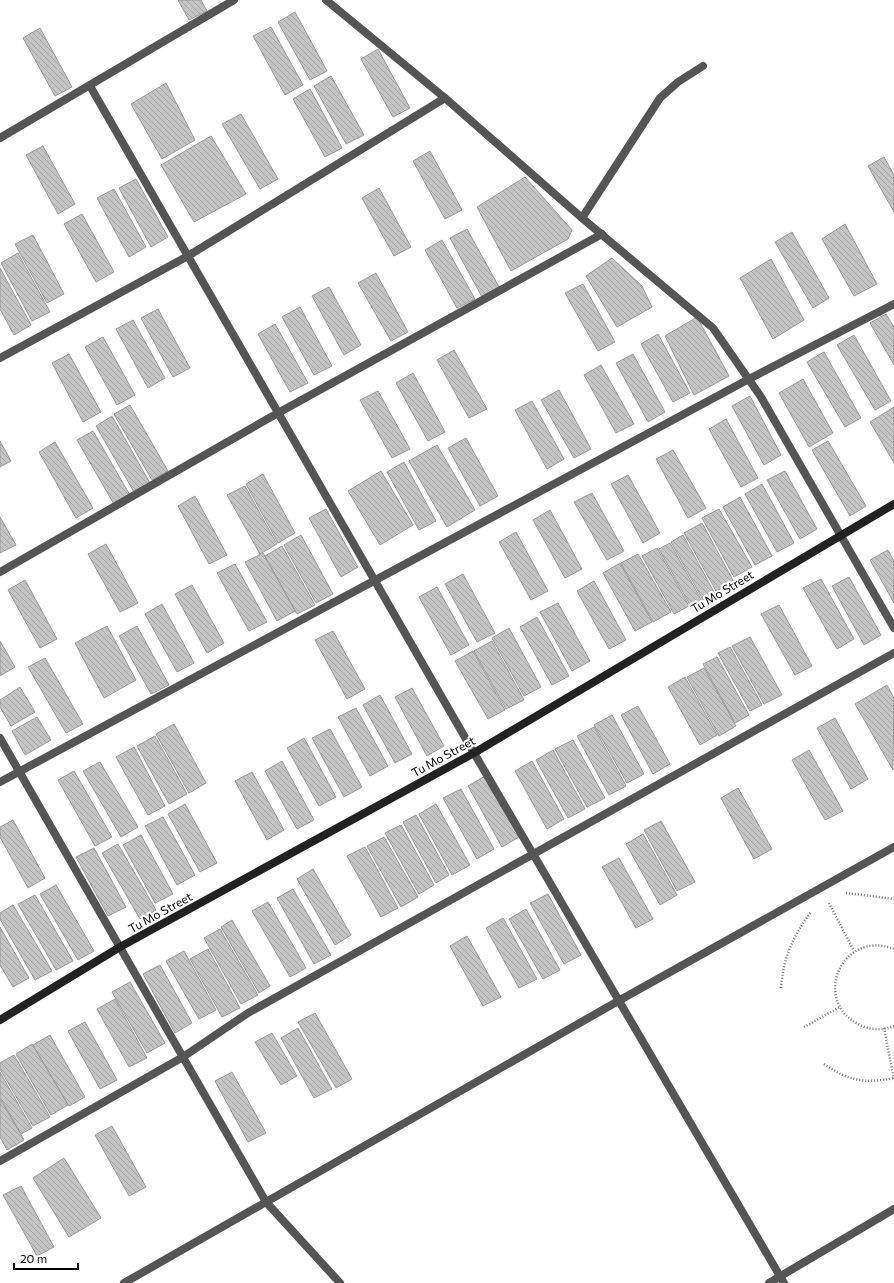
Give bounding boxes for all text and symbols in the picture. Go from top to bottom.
street label: Tu Mo Street [688,567,756,615]
street label: Tu Mo Street [409,733,477,779]
street label: Tu Mo Street [126,889,194,935]
scale bar [14,1245,78,1271]
text: 20 m [20,1251,47,1265]

